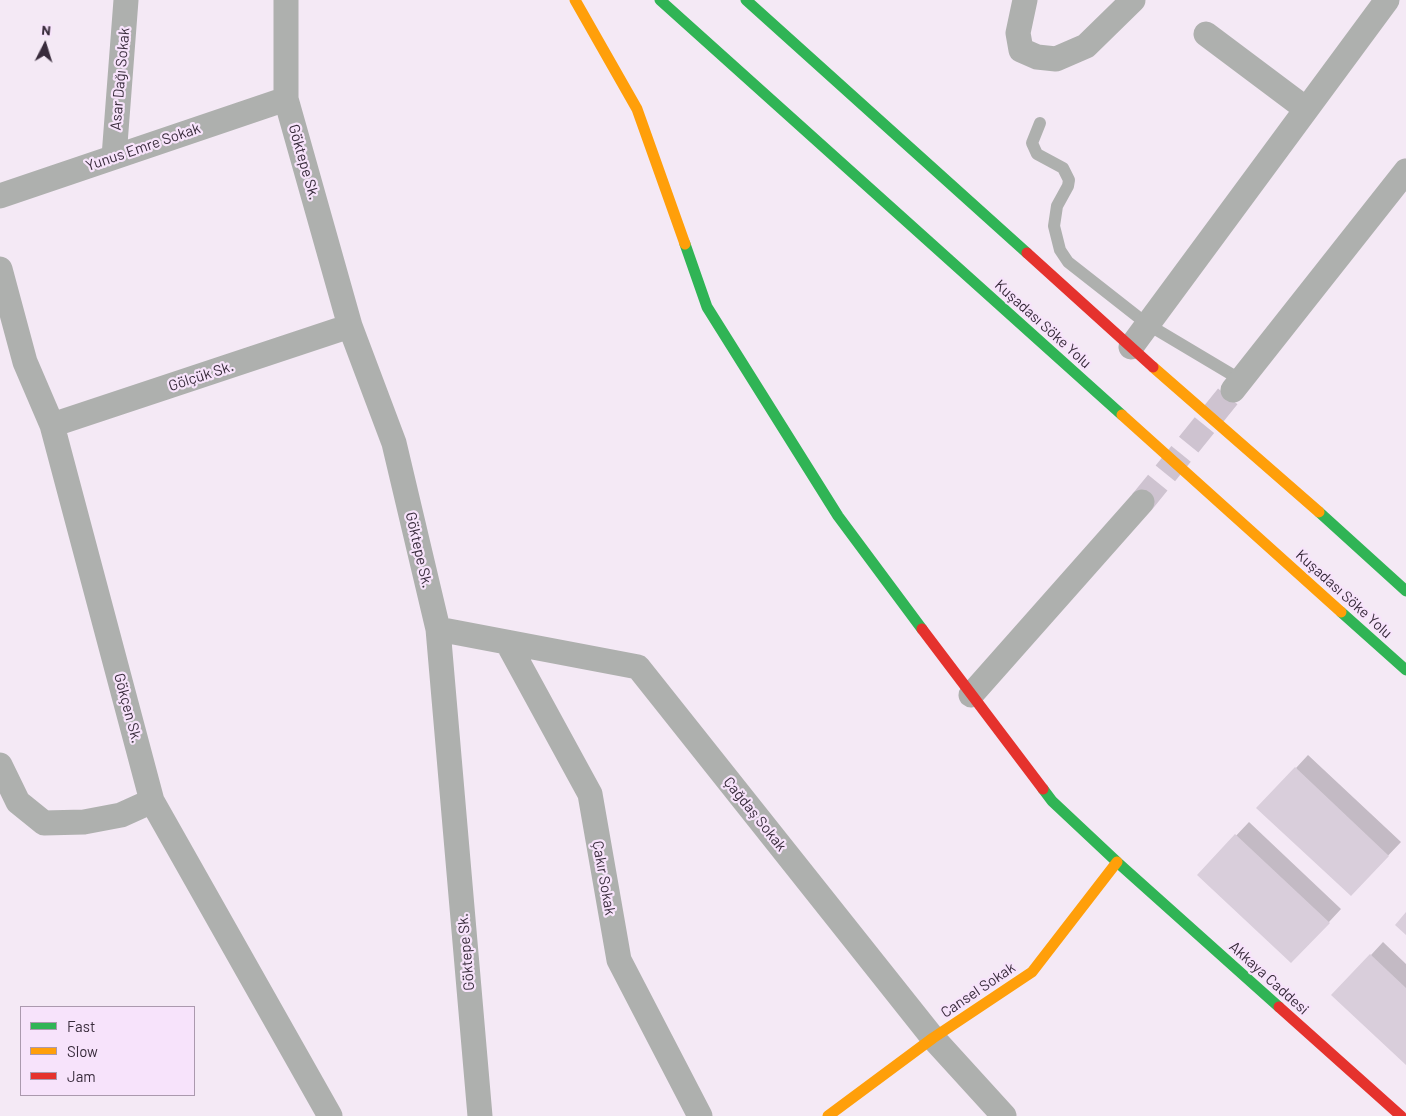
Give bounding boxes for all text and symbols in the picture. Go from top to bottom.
north arrow [20,20,70,70]
text: N [41,21,52,38]
street label: Asar Dağı Sokak [107,27,133,131]
street label: Yunus Emre Sokak [83,119,203,175]
street label: Göktepe Sk. [285,122,323,202]
street label: Kuşadası Söke Yolu [991,276,1095,372]
street label: Gölçük Sk. [166,357,236,395]
street label: Göktepe Sk. [402,510,436,590]
street label: Kuşadası Söke Yolu [1292,546,1396,642]
street label: Gökçen Sk. [110,671,146,745]
street label: Çağdaş Sokak [720,773,790,855]
street label: Çakır Sokak [589,839,619,917]
street label: Göktepe Sk. [454,913,478,991]
street label: Akkaya Caddesi [1225,938,1313,1018]
street label: Cansel Sokak [937,959,1019,1021]
legend [20,1006,195,1096]
text: Fast [67,1017,95,1035]
text: Slow [67,1042,98,1060]
text: Jam [67,1067,96,1085]

